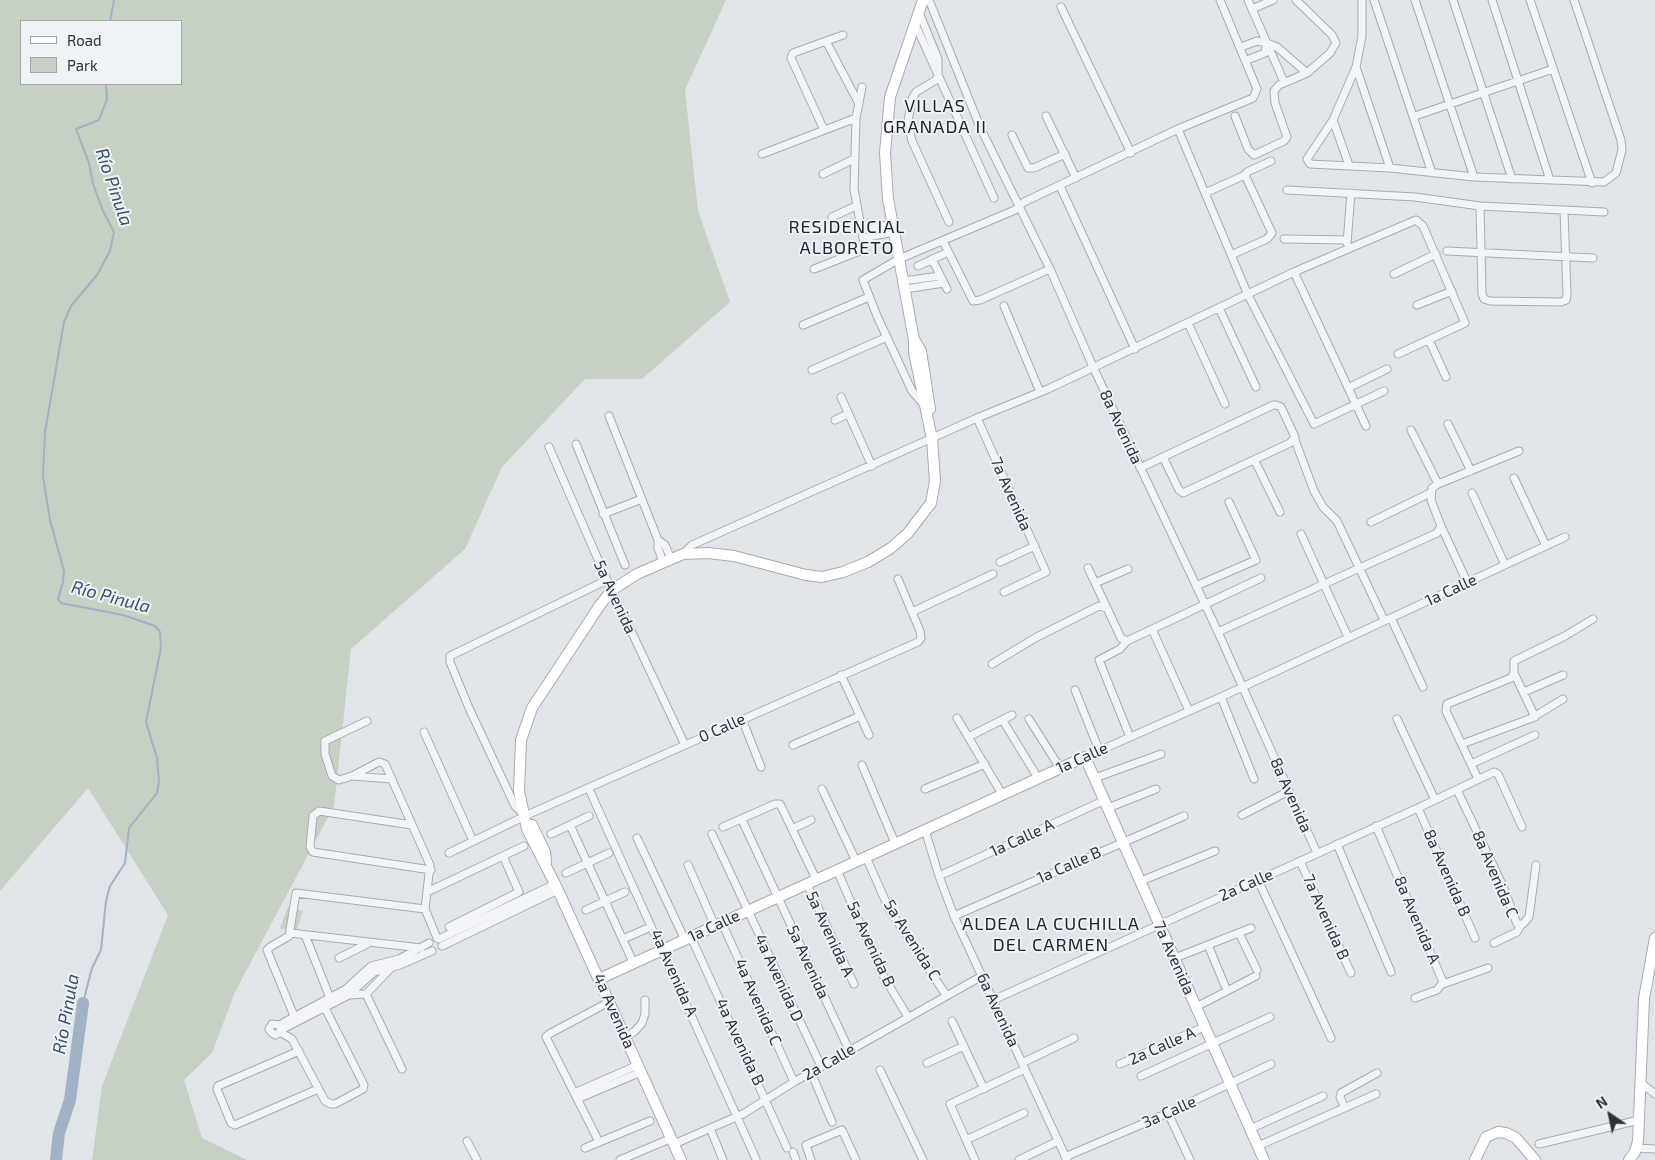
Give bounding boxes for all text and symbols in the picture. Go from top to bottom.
legend [20,20,182,85]
text: Road [67,31,102,49]
text: Park [67,56,98,74]
district label: VILLAS GRANADA II [882,95,988,138]
water label: Río Pinula [91,145,137,229]
district label: RESIDENCIAL ALBORETO [787,216,907,258]
street label: 8a Avenida [1095,387,1147,467]
street label: 7a Avenida [986,454,1036,534]
street label: 5a Avenida [590,557,640,637]
street label: 1a Calle [1422,570,1480,610]
water label: Río Pinula [69,576,153,618]
street label: 0 Calle [696,709,748,747]
street label: 1a Calle [1053,738,1111,778]
street label: 8a Avenida [1266,755,1316,835]
street label: 1a Calle A [987,815,1057,861]
street label: 8a Avenida B [1419,826,1475,920]
street label: 8a Avenida C [1468,828,1522,920]
street label: 1a Calle B [1034,842,1104,888]
street label: 2a Calle [1216,865,1276,905]
street label: 7a Avenida B [1299,871,1353,963]
street label: 8a Avenida A [1390,873,1444,967]
street label: 5a Avenida A [802,888,858,980]
street label: 5a Avenida C [880,896,944,984]
street label: 5a Avenida B [843,898,899,990]
street label: 1a Calle [685,906,743,946]
district label: ALDEA LA CUCHILLA DEL CARMEN [960,913,1142,956]
street label: 7a Avenida [1149,918,1199,998]
street label: 5a Avenida [783,922,833,1002]
street label: 4a Avenida A [646,926,702,1020]
street label: 4a Avenida D [750,931,808,1025]
street label: 4a Avenida C [730,956,786,1048]
street label: 6a Avenida [973,970,1023,1050]
street label: 4a Avenida [589,971,639,1051]
water label: Río Pinula [48,972,84,1056]
street label: 4a Avenida B [712,996,768,1088]
street label: 2a Calle A [1126,1023,1198,1069]
street label: 2a Calle [799,1039,859,1085]
north arrow [1585,1090,1635,1140]
street label: 3a Calle [1139,1092,1199,1132]
text: N [1592,1092,1610,1112]

